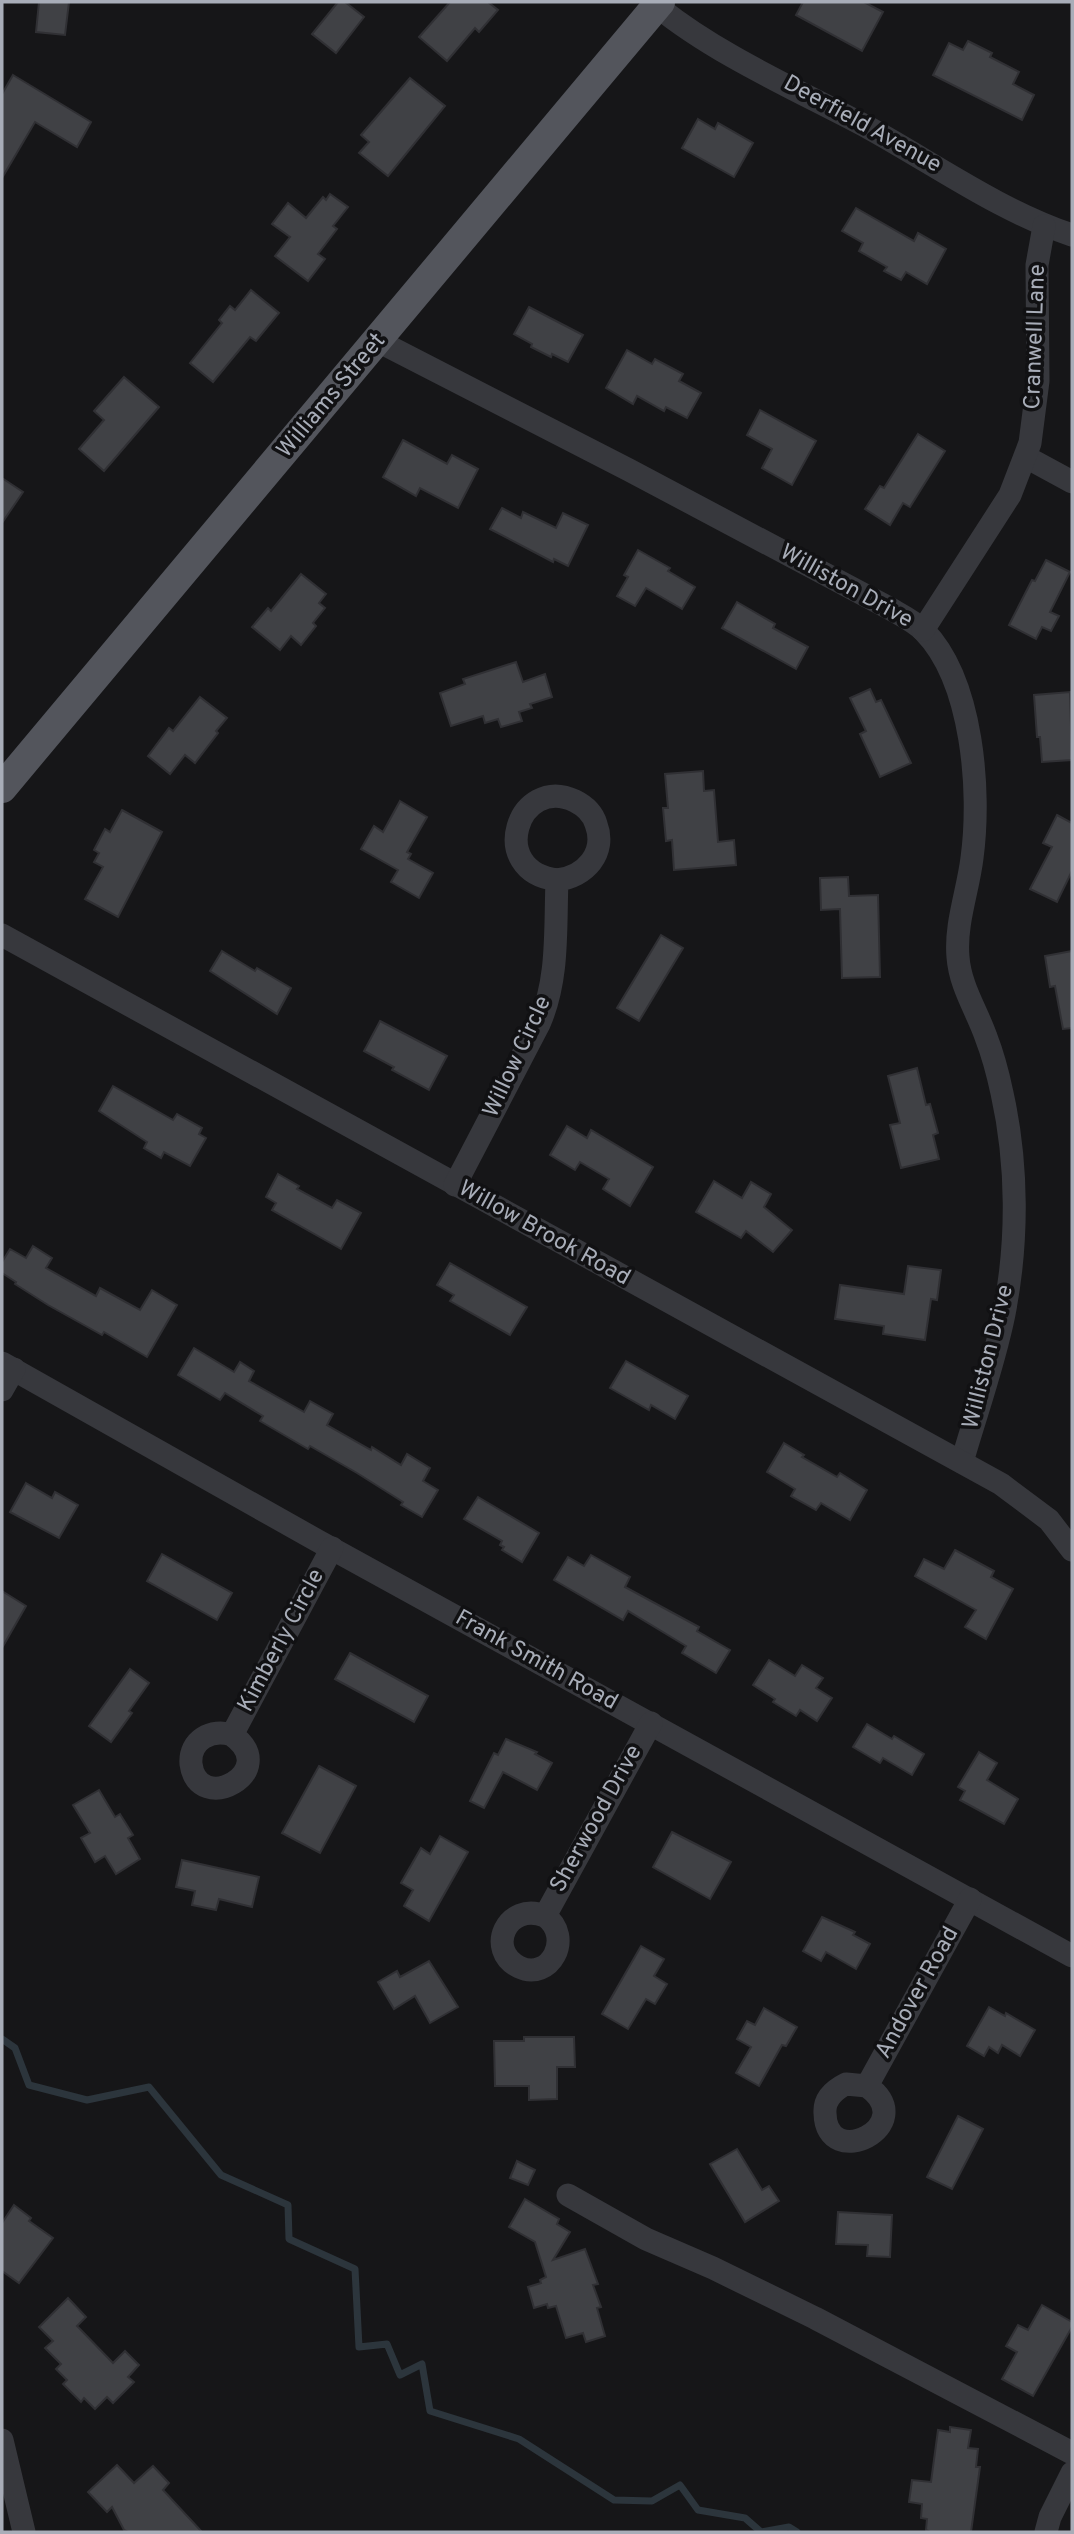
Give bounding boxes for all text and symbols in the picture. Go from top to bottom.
street label: Deerfield Avenue [778,70,946,180]
street label: Cranwell Lane [1019,264,1053,410]
street label: Williams Street [271,328,393,464]
street label: Williston Drive [774,539,918,635]
street label: Willow Circle [477,992,559,1122]
street label: Willow Brook Road [453,1175,635,1293]
street label: Williston Drive [957,1282,1021,1432]
street label: Kimberly Circle [232,1565,332,1717]
street label: Frank Smith Road [450,1604,622,1718]
street label: Sherwood Drive [545,1740,649,1898]
street label: Andover Road [870,1922,966,2064]

